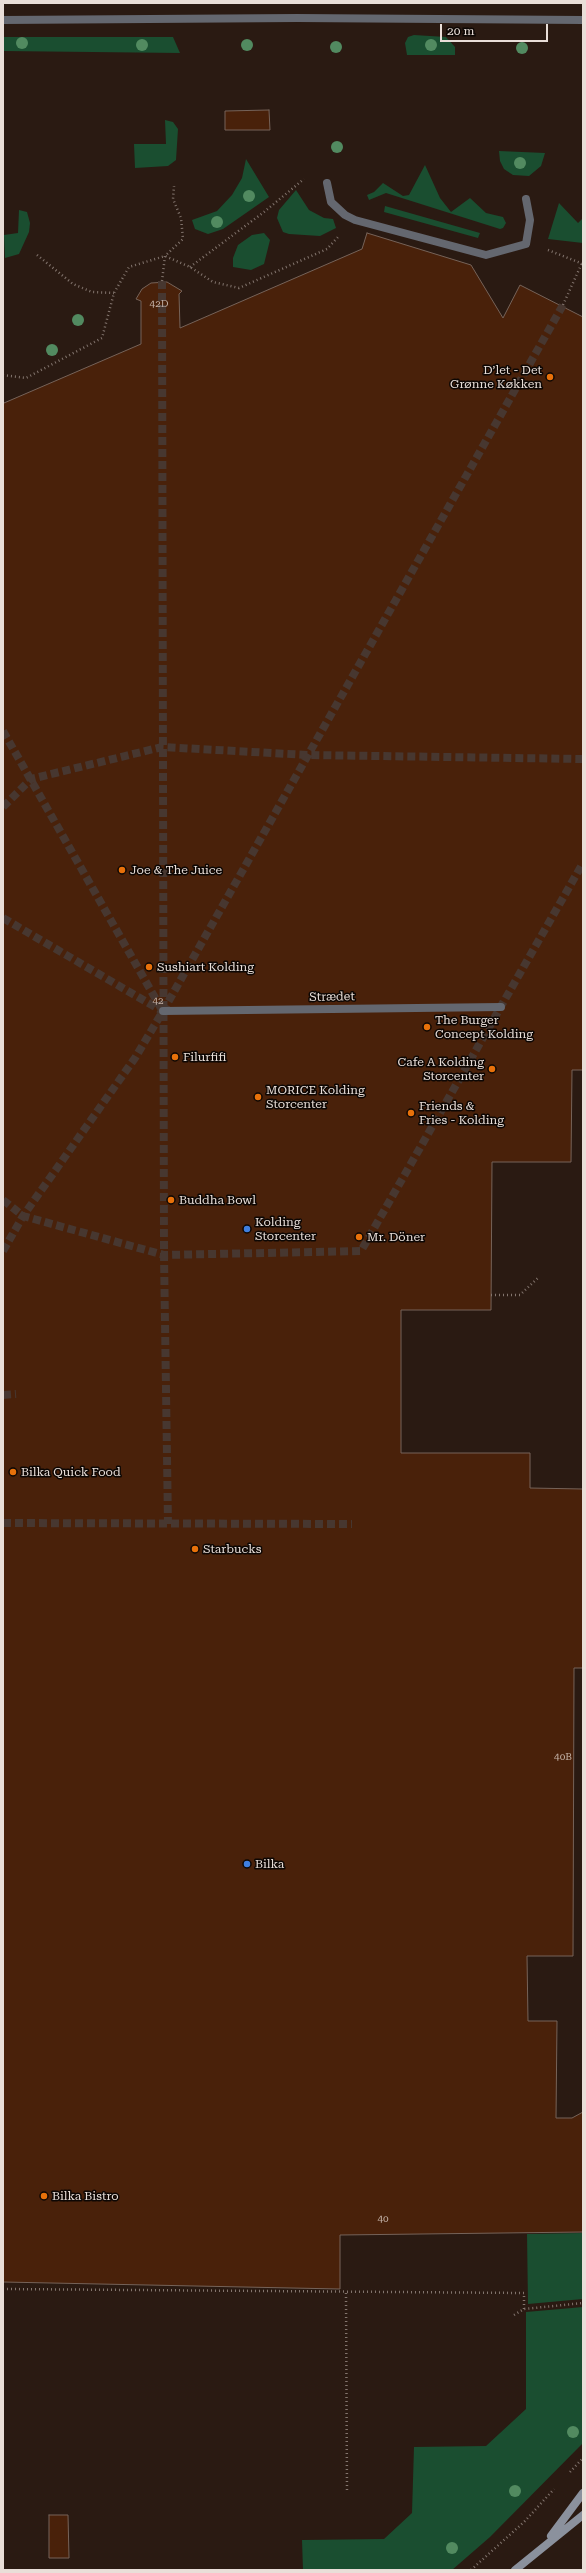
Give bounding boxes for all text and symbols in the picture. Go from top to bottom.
scale bar [442,16,550,42]
text: 20 m [447,24,474,38]
house number: 42D [150,298,168,310]
place label: D’let - Det Grønne Køkken [450,363,542,391]
marker: D’let - Det Grønne Køkken [545,372,555,382]
place label: Joe & The Juice [130,863,222,877]
marker: Joe & The Juice [117,865,127,875]
place label: Sushiart Kolding [157,960,254,974]
marker: Sushiart Kolding [144,962,154,972]
street label: Strædet [309,989,355,1005]
house number: 42 [152,995,164,1007]
place label: The Burger Concept Kolding [435,1013,533,1041]
marker: The Burger Concept Kolding [422,1022,432,1032]
place label: Filurfifi [183,1050,226,1064]
marker: Filurfifi [170,1052,180,1062]
place label: Cafe A Kolding Storcenter [398,1055,484,1083]
marker: Cafe A Kolding Storcenter [487,1064,497,1074]
place label: MORICE Kolding Storcenter [266,1083,365,1111]
marker: MORICE Kolding Storcenter [253,1092,263,1102]
place label: Friends & Fries - Kolding [419,1099,504,1127]
marker: Friends & Fries - Kolding [406,1108,416,1118]
place label: Buddha Bowl [179,1193,256,1207]
marker: Buddha Bowl [166,1195,176,1205]
place label: Kolding Storcenter [255,1215,316,1243]
marker: Kolding Storcenter [242,1224,252,1234]
place label: Mr. Döner [367,1230,425,1244]
marker: Mr. Döner [354,1232,364,1242]
place label: Bilka Quick Food [21,1465,121,1479]
marker: Bilka Quick Food [8,1467,18,1477]
place label: Starbucks [203,1542,261,1556]
marker: Starbucks [190,1544,200,1554]
house number: 40B [554,1751,572,1763]
place label: Bilka [255,1857,284,1871]
marker: Bilka [242,1859,252,1869]
place label: Bilka Bistro [52,2189,119,2203]
marker: Bilka Bistro [39,2191,49,2201]
house number: 40 [377,2213,389,2225]

